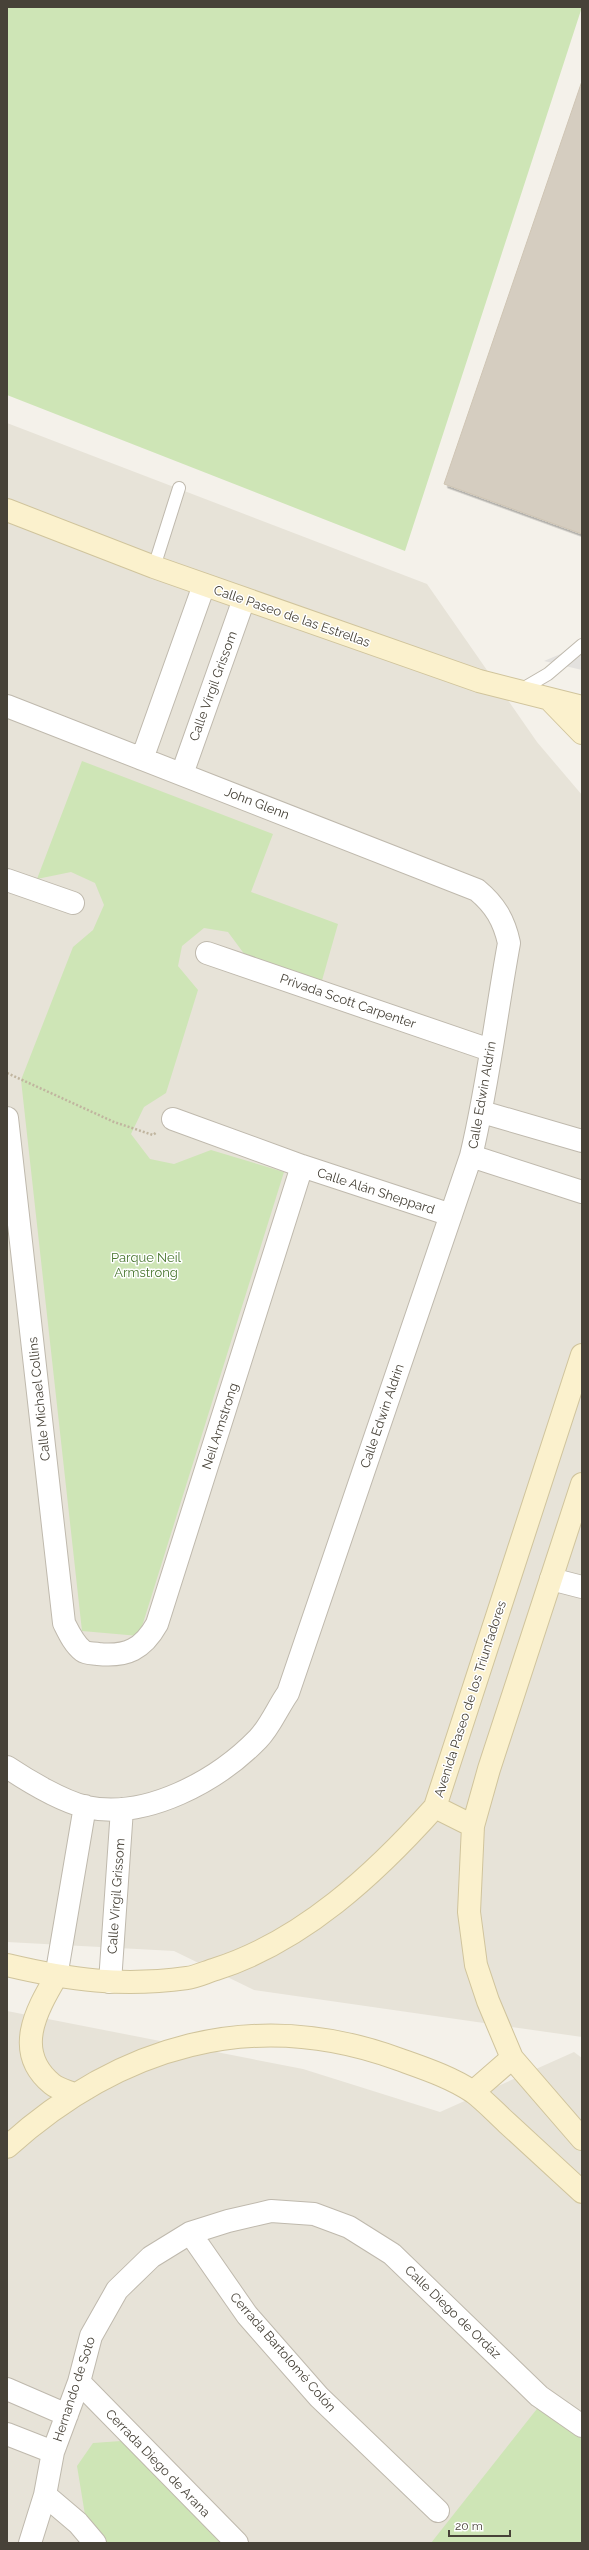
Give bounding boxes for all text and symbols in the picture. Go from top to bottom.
street label: Calle Paseo de las Estrellas [212,582,372,650]
street label: Calle Virgil Grissom [186,629,240,743]
street label: John Glenn [223,784,291,822]
street label: Privada Scott Carpenter [278,971,418,1031]
street label: Calle Edwin Aldrin [465,1040,499,1150]
street label: Calle Alán Sheppard [315,1165,437,1217]
park label: Parque Neil Armstrong [111,1250,182,1280]
street label: Calle Michael Collins [25,1336,53,1462]
street label: Calle Edwin Aldrin [357,1362,407,1470]
street label: Neil Armstrong [199,1381,241,1471]
street label: Avenida Paseo de los Triunfadores [431,1599,509,1799]
street label: Calle Virgil Grissom [104,1838,128,1954]
street label: Calle Diego de Ordáz [402,2262,504,2362]
street label: Cerrada Bartolomé Colón [227,2289,339,2415]
street label: Hernando de Soto [50,2334,98,2443]
street label: Cerrada Diego de Arana [103,2406,213,2520]
scale bar [449,2512,510,2538]
text: 20 m [455,2519,483,2533]

